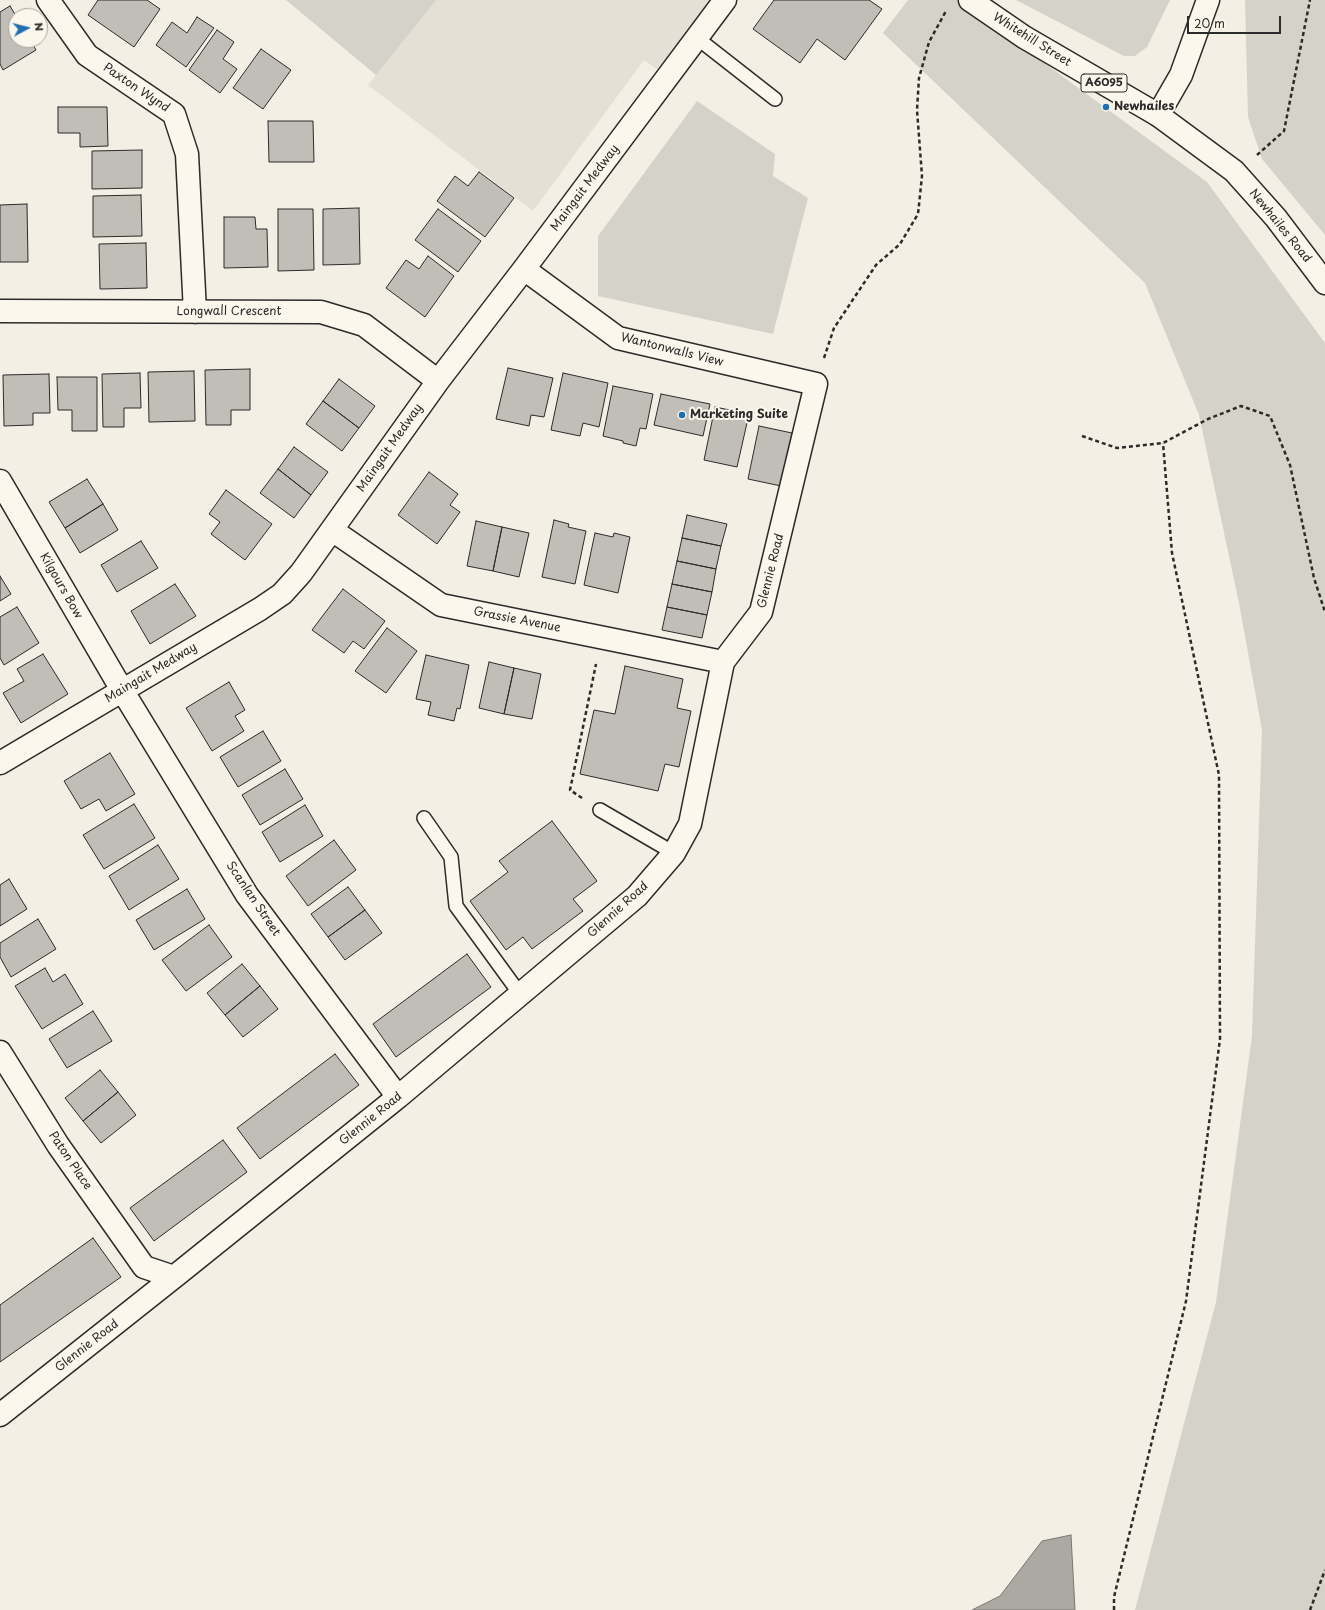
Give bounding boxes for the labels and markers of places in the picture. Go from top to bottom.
place label: Newhailes [1114,100,1174,114]
marker: Newhailes [1101,102,1111,112]
place label: Marketing Suite [690,408,788,422]
marker: Marketing Suite [677,410,687,420]

